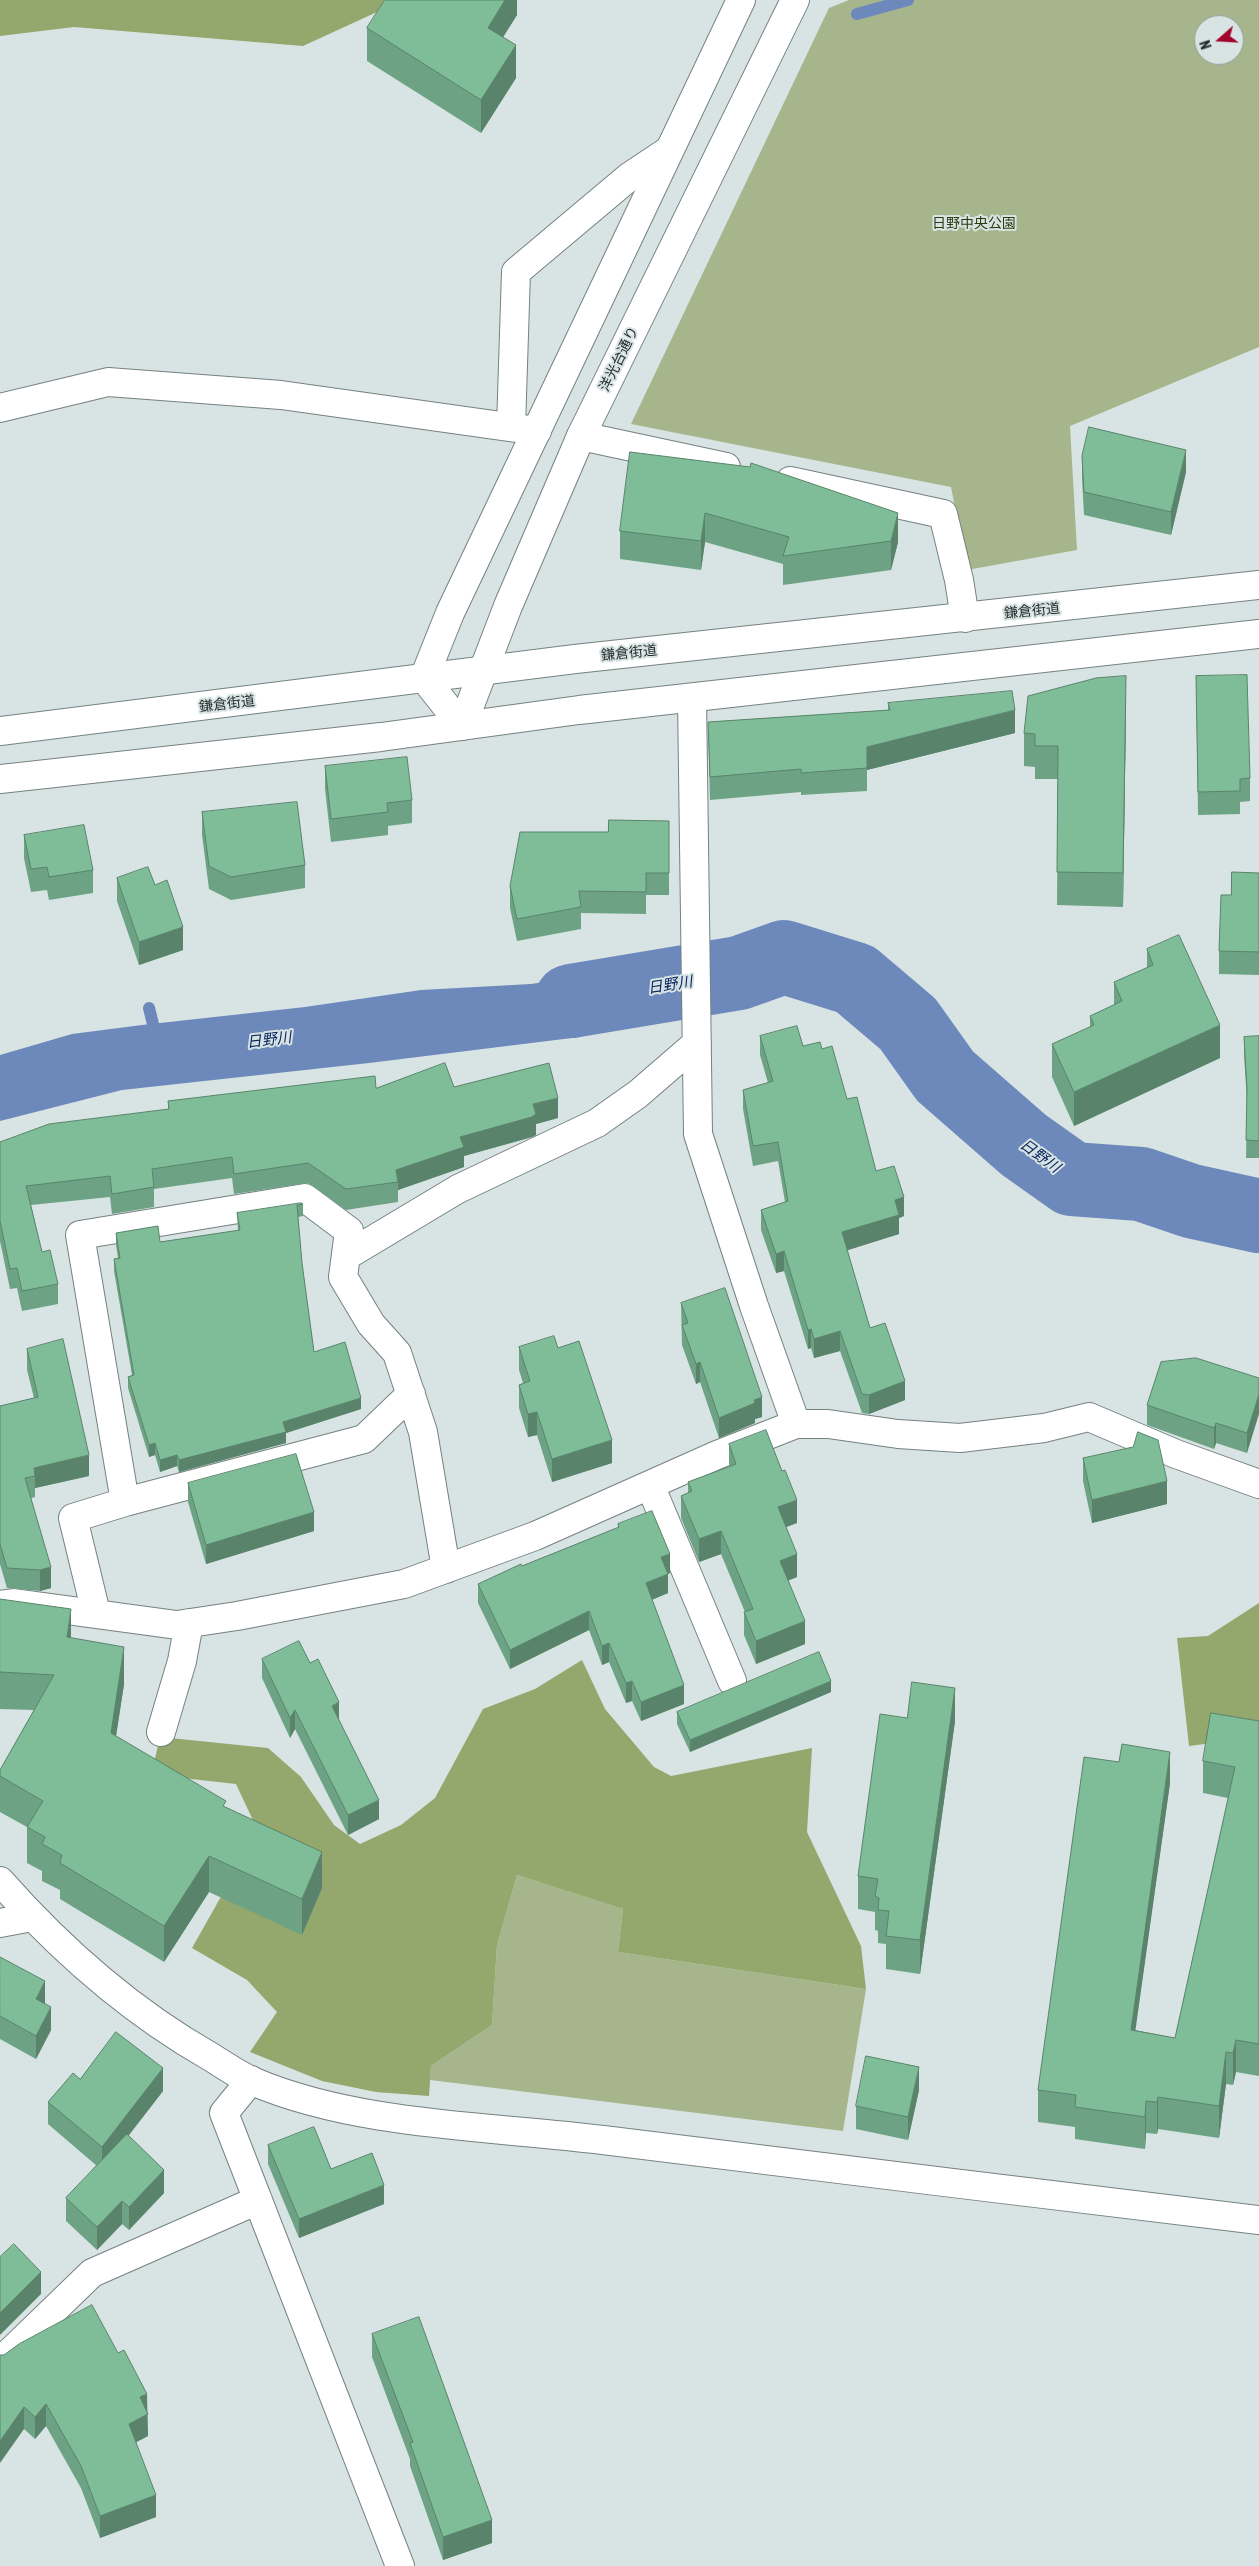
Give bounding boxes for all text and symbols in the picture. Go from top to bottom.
north arrow [1194,15,1244,65]
text: N [1197,38,1215,51]
park label: 日野中央公園 [932,216,1016,232]
street label: 洋光台通り [596,324,642,394]
street label: 鎌倉街道 [1003,600,1061,622]
street label: 鎌倉街道 [600,642,658,664]
street label: 鎌倉街道 [198,692,256,716]
water label: 日野川 [646,973,694,997]
water label: 日野川 [246,1028,292,1052]
water label: 日野川 [1017,1135,1063,1177]

